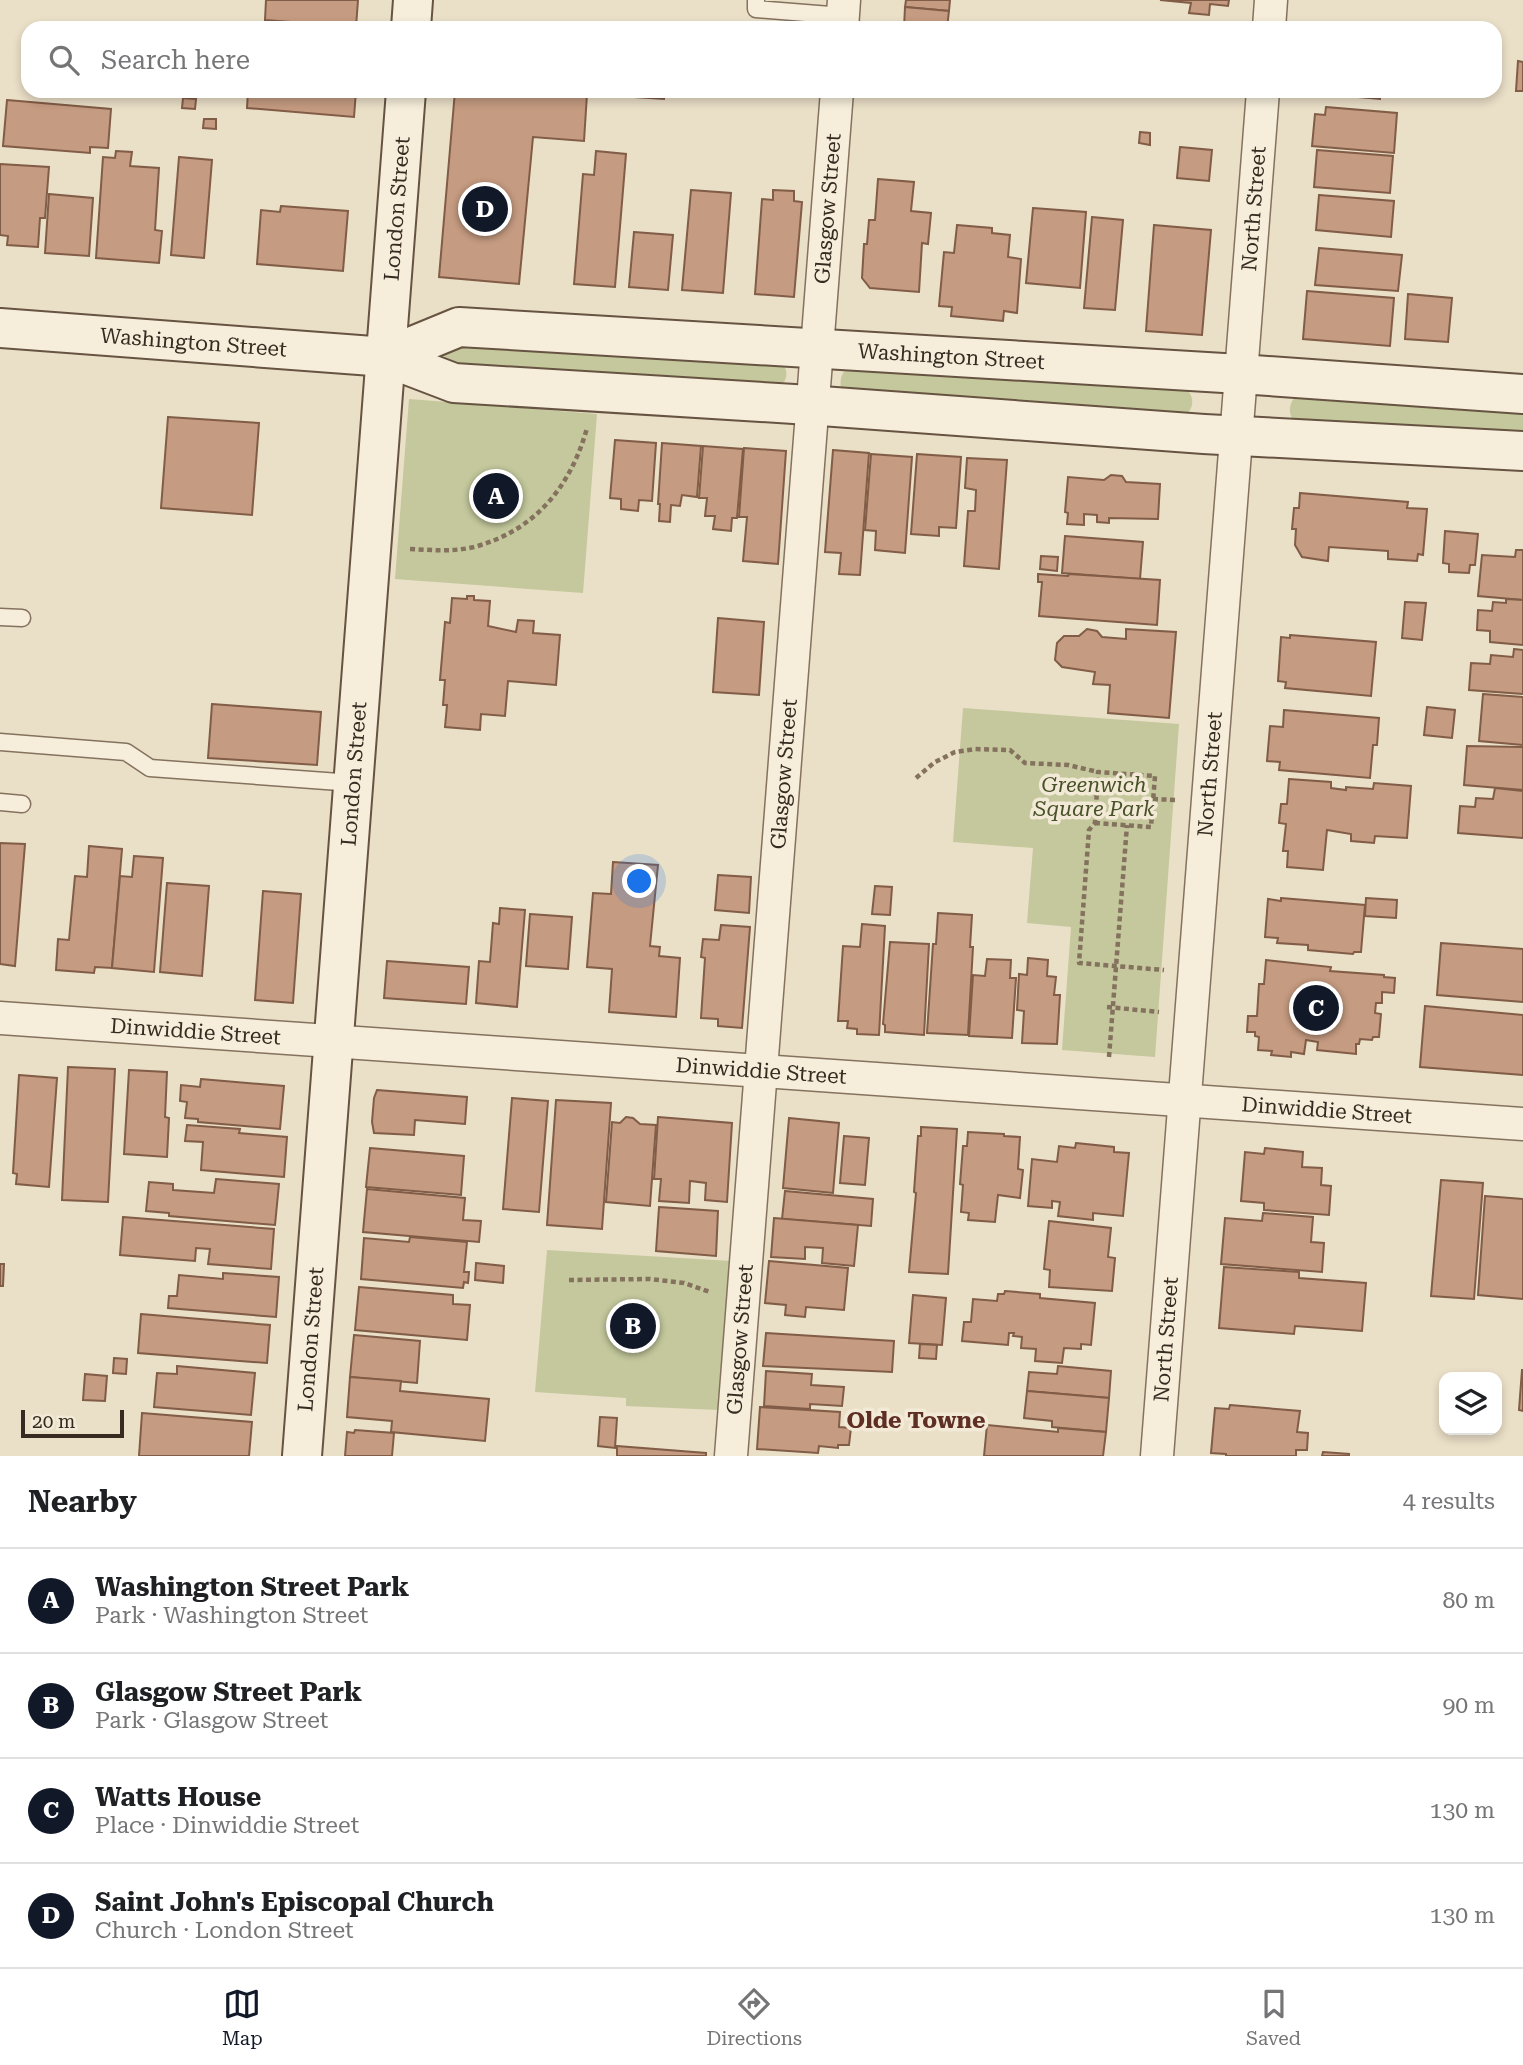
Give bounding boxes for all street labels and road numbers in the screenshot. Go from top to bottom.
street label: Glasgow Street [810,132,846,285]
street label: London Street [380,135,415,282]
street label: North Street [1237,145,1271,272]
street label: Washington Street [99,324,288,362]
street label: Washington Street [857,339,1046,374]
street label: Glasgow Street [766,698,802,850]
street label: London Street [336,701,371,847]
street label: North Street [1193,710,1227,838]
street label: Dinwiddie Street [109,1014,282,1050]
street label: Dinwiddie Street [675,1053,848,1089]
street label: Dinwiddie Street [1241,1092,1413,1128]
street label: Glasgow Street [722,1263,758,1416]
street label: London Street [293,1266,328,1413]
street label: North Street [1149,1276,1183,1403]

